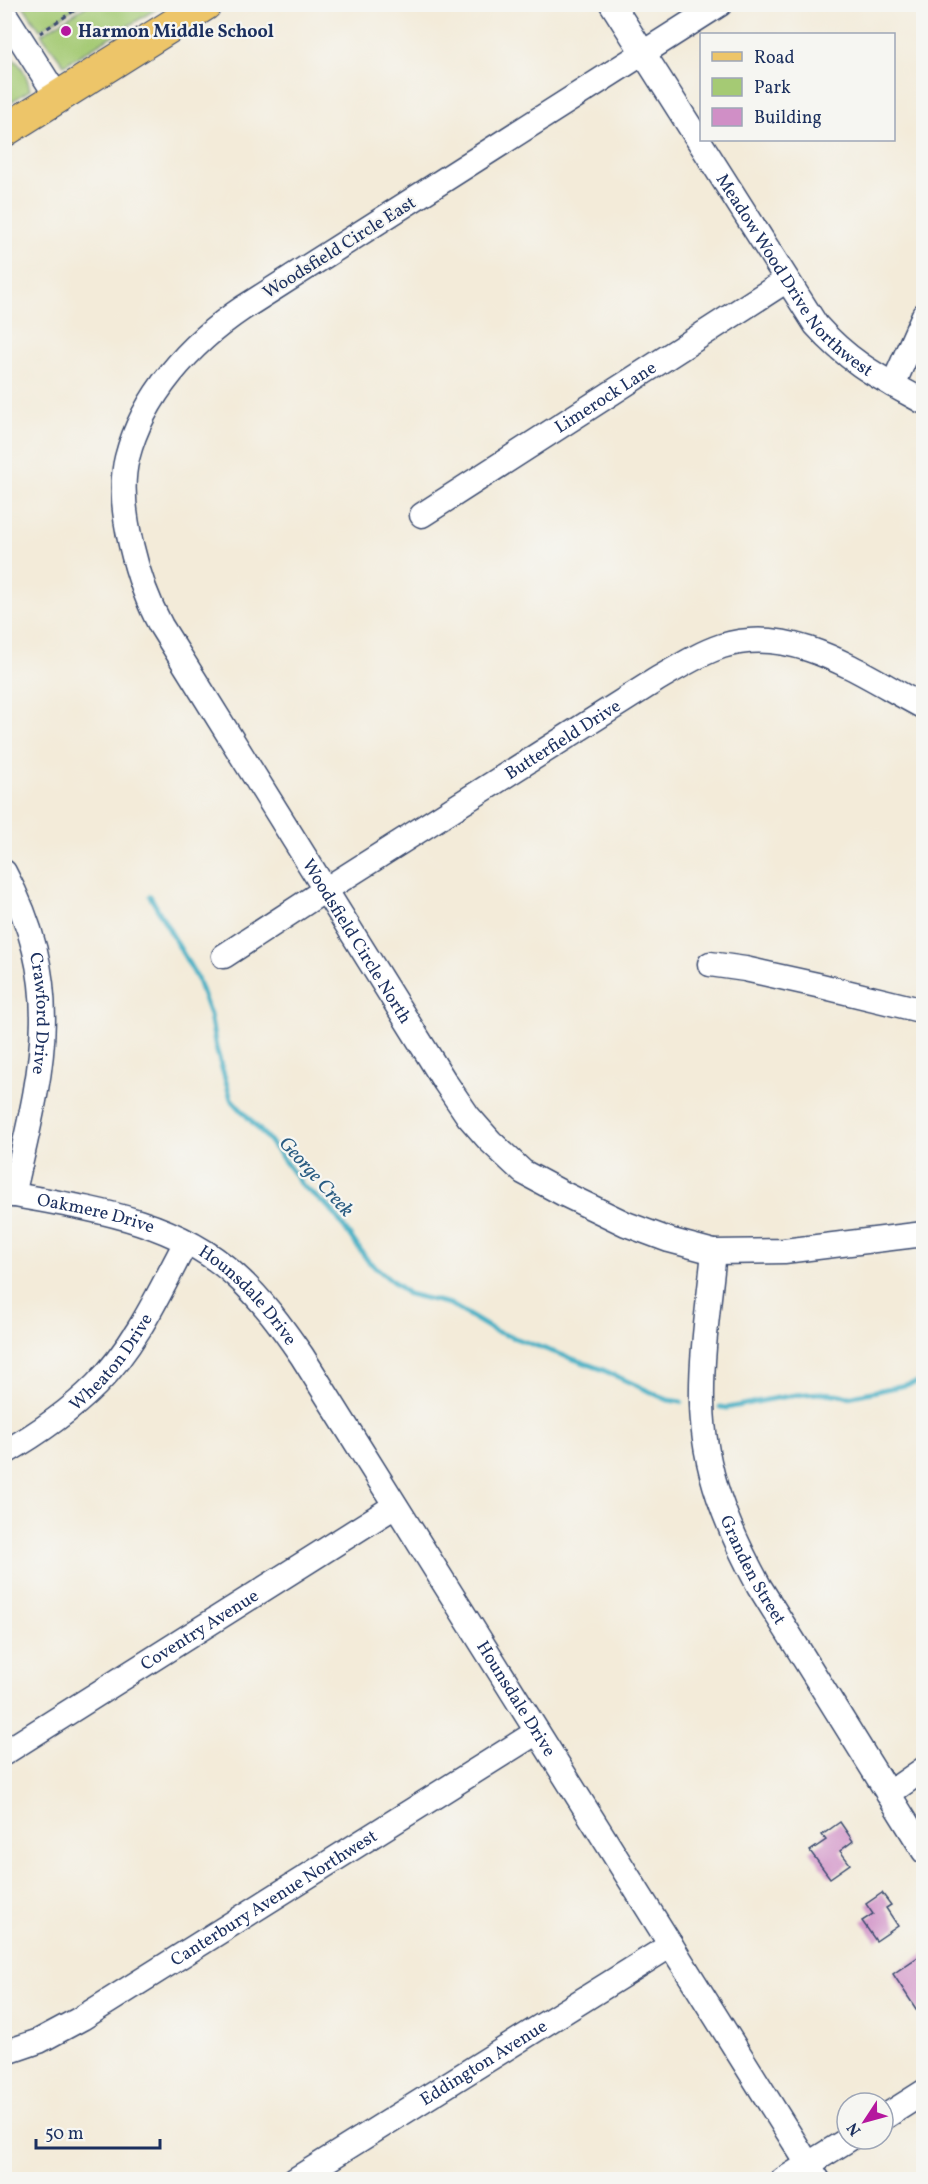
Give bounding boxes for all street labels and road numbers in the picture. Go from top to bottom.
street label: Meadow Wood Drive Northwest [709,169,877,384]
street label: Woodsfield Circle East [258,191,421,306]
street label: Limerock Lane [550,356,662,440]
street label: Butterfield Drive [501,694,626,787]
street label: Woodsfield Circle North [295,855,417,1029]
street label: Crawford Drive [22,950,54,1076]
street label: Oakmere Drive [35,1188,158,1240]
street label: Hounsdale Drive [193,1240,302,1351]
street label: Wheaton Drive [65,1309,160,1418]
street label: Granden Street [713,1512,791,1630]
street label: Coventry Avenue [136,1584,264,1678]
street label: Hounsdale Drive [469,1636,561,1762]
street label: Canterbury Avenue Northwest [166,1824,383,1973]
street label: Eddington Avenue [416,2014,552,2113]

